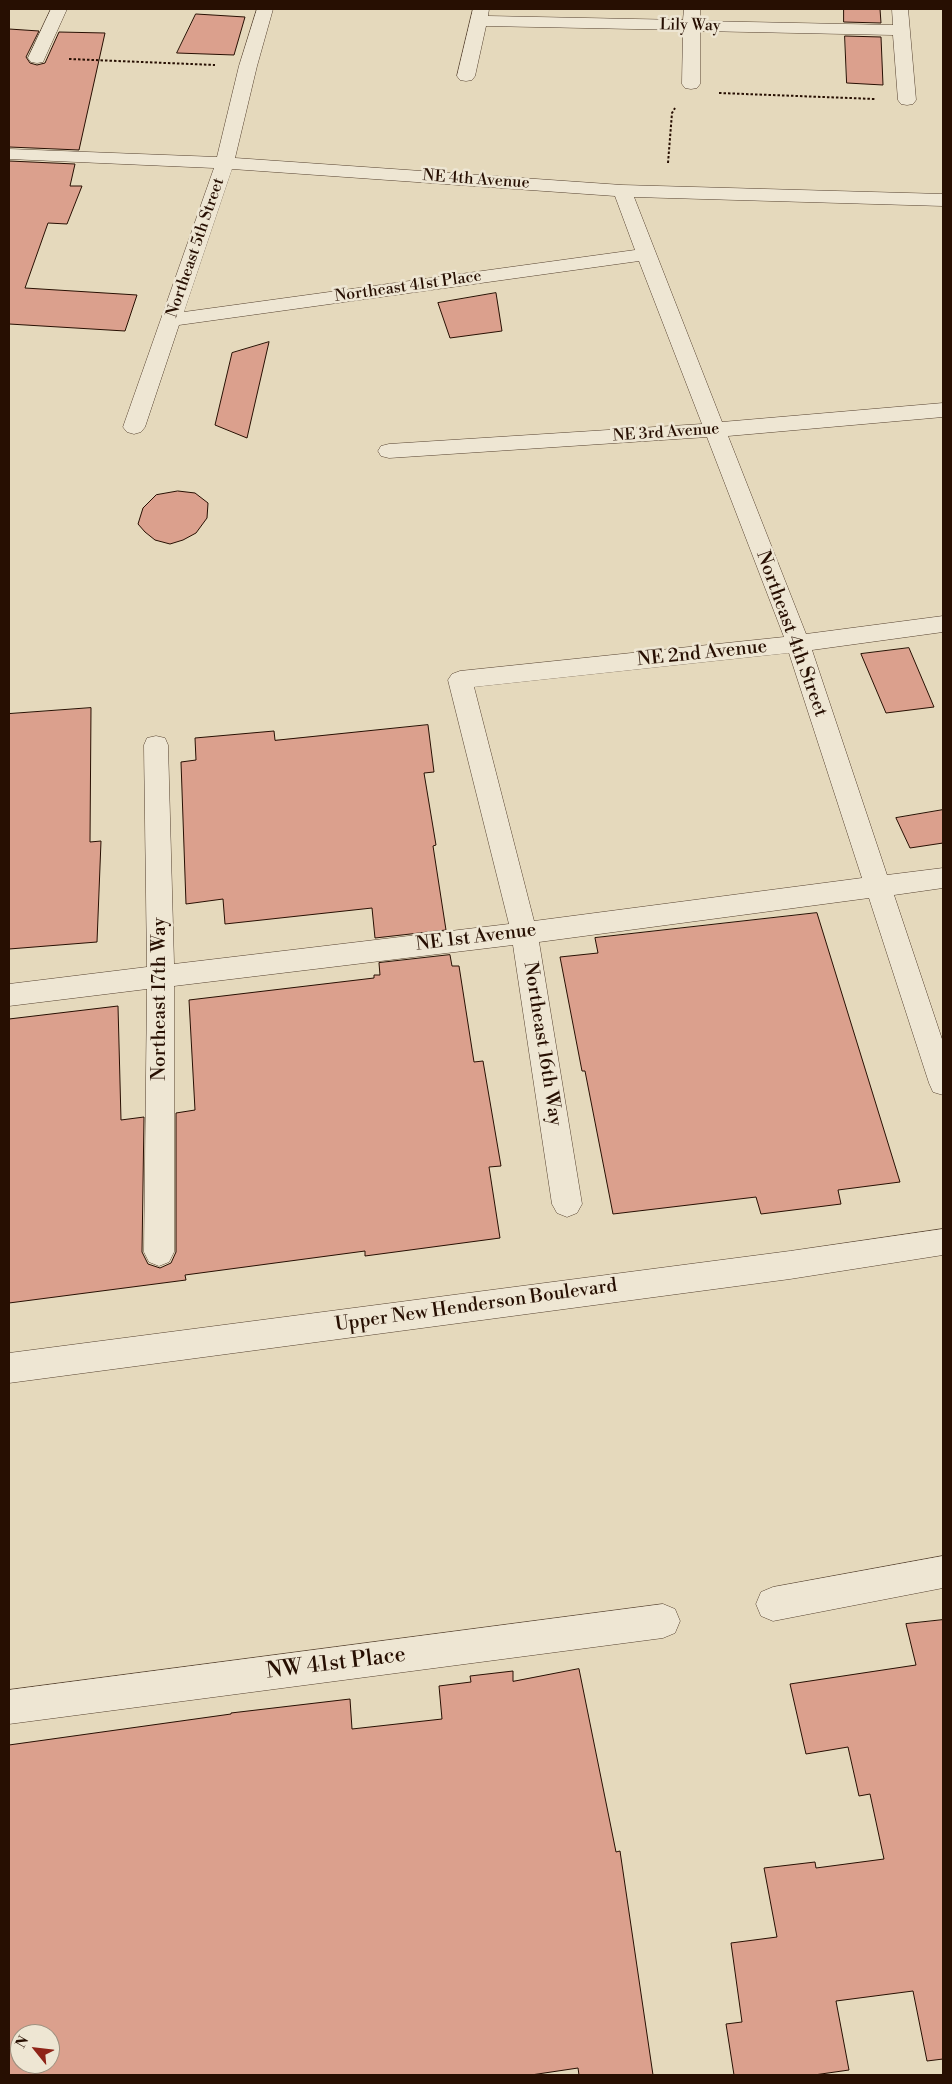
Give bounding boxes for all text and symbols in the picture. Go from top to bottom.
street label: Lily Way [659,16,721,36]
street label: NE 4th Avenue [422,167,530,193]
street label: Northeast 5th Street [163,176,229,320]
street label: Northeast 41st Place [333,267,483,307]
street label: NE 3rd Avenue [612,420,720,446]
street label: Northeast 4th Street [750,548,832,720]
street label: NE 2nd Avenue [636,636,768,672]
street label: Northeast 17th Way [149,917,171,1081]
street label: NE 1st Avenue [415,919,537,957]
street label: Northeast 16th Way [518,960,566,1128]
street label: Upper New Henderson Boulevard [333,1275,619,1337]
street label: NW 41st Place [265,1642,407,1686]
north arrow [10,2024,60,2074]
text: N [12,2033,33,2051]

